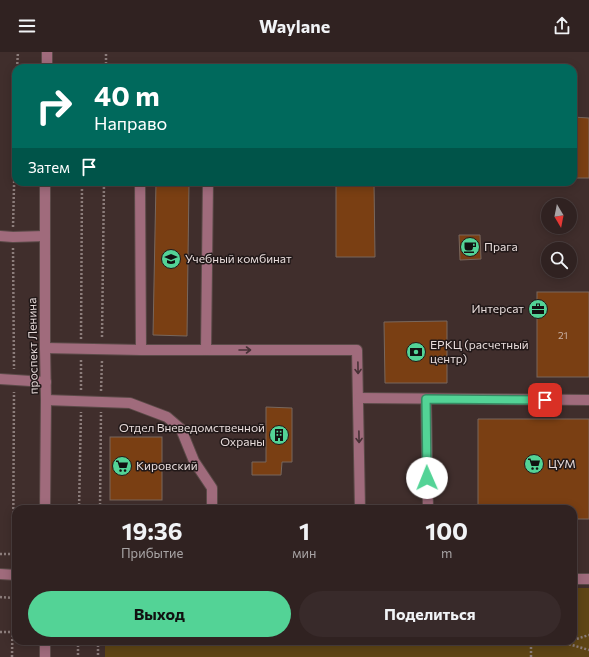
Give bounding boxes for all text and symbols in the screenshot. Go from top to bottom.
icon: menu [16,15,38,37]
text: Waylane [259,15,330,37]
icon: share [551,15,573,37]
text: 40 m [94,78,160,112]
icon: right [28,80,80,132]
text: Направо [94,112,167,134]
icon: arrive [78,156,100,178]
text: Затем [28,158,70,176]
north arrow [541,198,577,234]
map controls [541,198,577,278]
cafe icon: Прага [459,236,481,258]
place label: Прага [484,239,518,253]
button: search [541,242,577,278]
school or university icon: Учебный комбинат [160,248,182,270]
place label: Учебный комбинат [185,251,292,265]
street label: проспект Ленина [24,298,40,394]
office icon: Интерсат [527,298,549,320]
place label: Интерсат [471,301,524,315]
house number: 21 [558,329,568,341]
place label: ЕРКЦ (расчетный центр) [430,337,529,365]
bank icon: ЕРКЦ (расчетный центр) [405,341,427,363]
one-way arrow [238,346,251,354]
one-way arrow [354,361,362,374]
pin [528,383,562,417]
icon: arrive [534,389,556,411]
place label: Отдел Вневедомственной Охраны [119,420,265,448]
building icon: Отдел Вневедомственной Охраны [268,424,290,446]
one-way arrow [355,430,363,443]
supermarket icon: ЦУМ [523,453,545,475]
supermarket icon: Кировский [111,455,133,477]
place label: ЦУМ [548,456,576,470]
position arrow [406,457,448,499]
place label: Кировский [136,458,198,472]
text: 19:36 [122,516,183,545]
text: 1 [299,516,310,545]
text: 100 [425,516,468,545]
text: Прибытие [121,545,183,561]
text: мин [292,545,316,561]
text: m [441,545,452,561]
button: Выход [28,591,291,637]
button: Поделиться [299,591,561,637]

